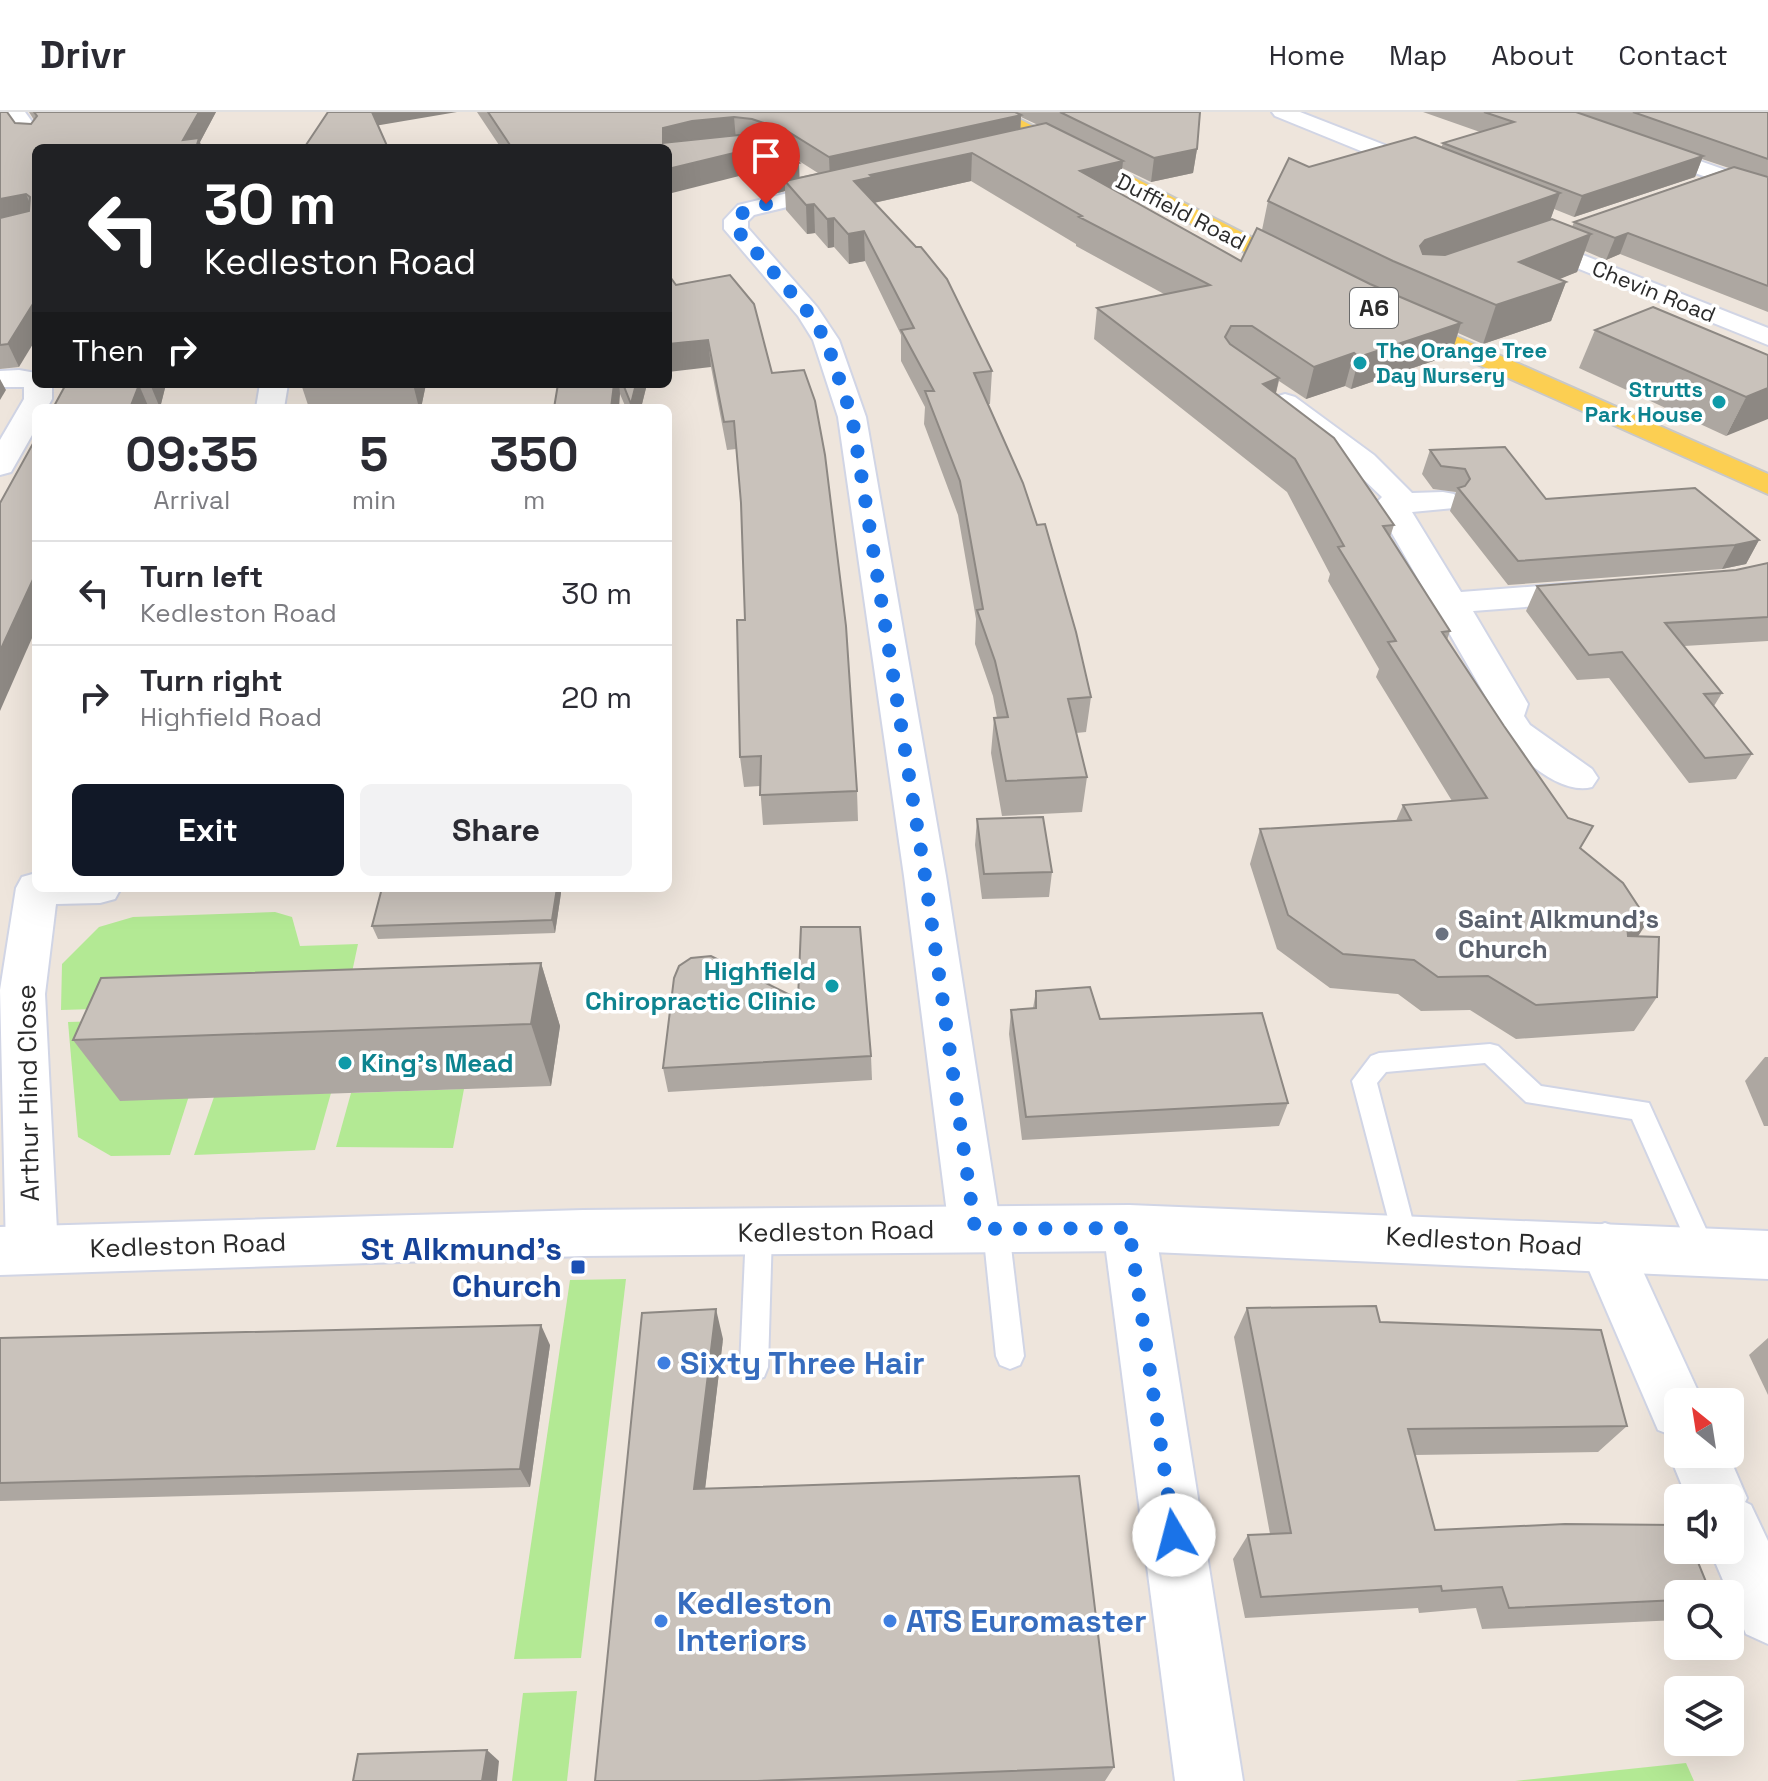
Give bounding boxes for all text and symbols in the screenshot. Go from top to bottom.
text: Drivr [40,31,126,79]
text: Home [1269,37,1345,73]
text: Map [1389,37,1447,73]
text: About [1491,37,1574,73]
text: Contact [1618,37,1728,73]
pin [732,122,800,204]
icon: arrive [744,134,788,178]
street label: Duffield Road [1111,166,1251,256]
text: 30 m [204,169,336,240]
icon: left [72,176,176,280]
text: Kedleston Road [204,239,476,285]
street label: Chevin Road [1588,254,1720,328]
road number: A6 [1350,288,1398,328]
icon: right [160,328,204,372]
text: Then [72,331,144,370]
place label: The Orange Tree Day Nursery [1376,336,1547,389]
marker: The Orange Tree Day Nursery [1351,354,1369,372]
place label: Strutts Park House [1585,375,1703,428]
marker: Strutts Park House [1710,393,1728,411]
text: 09:35 [125,424,258,485]
text: 5 [360,424,388,485]
text: 350 [490,424,579,485]
text: Arrival [153,483,230,517]
text: min [352,483,396,517]
text: m [523,483,545,517]
text: Turn left [140,557,263,596]
icon: left [72,571,116,615]
text: 30 m [561,574,632,613]
text: Kedleston Road [140,596,337,630]
text: Turn right [140,661,283,700]
icon: right [72,675,116,719]
text: 20 m [561,678,632,717]
text: Highfield Road [140,700,322,734]
button: Exit [72,784,344,876]
button: Share [360,784,632,876]
place label: Saint Alkmund's Church [1458,902,1659,966]
marker: Saint Alkmund's Church [1433,925,1451,943]
place label: Highfield Chiropractic Clinic [585,954,816,1018]
marker: Highfield Chiropractic Clinic [823,977,841,995]
street label: Arthur Hind Close [9,984,47,1202]
place label: King's Mead [361,1046,514,1080]
marker: King's Mead [336,1054,354,1072]
street label: Kedleston Road [737,1212,935,1250]
street label: Kedleston Road [1385,1219,1583,1263]
street label: Kedleston Road [89,1225,287,1265]
place label: St Alkmund's Church [361,1229,562,1306]
marker: St Alkmund's Church [569,1258,587,1276]
place label: Sixty Three Hair [680,1343,925,1383]
marker: Sixty Three Hair [655,1354,673,1372]
north arrow [1664,1388,1744,1468]
map controls [1664,1388,1744,1756]
button: sound [1664,1484,1744,1564]
position arrow [1132,1493,1216,1577]
button: search [1664,1580,1744,1660]
place label: Kedleston Interiors [677,1583,832,1660]
place label: ATS Euromaster [906,1601,1147,1641]
marker: Kedleston Interiors [652,1612,670,1630]
marker: ATS Euromaster [881,1612,899,1630]
button: layers [1664,1676,1744,1756]

